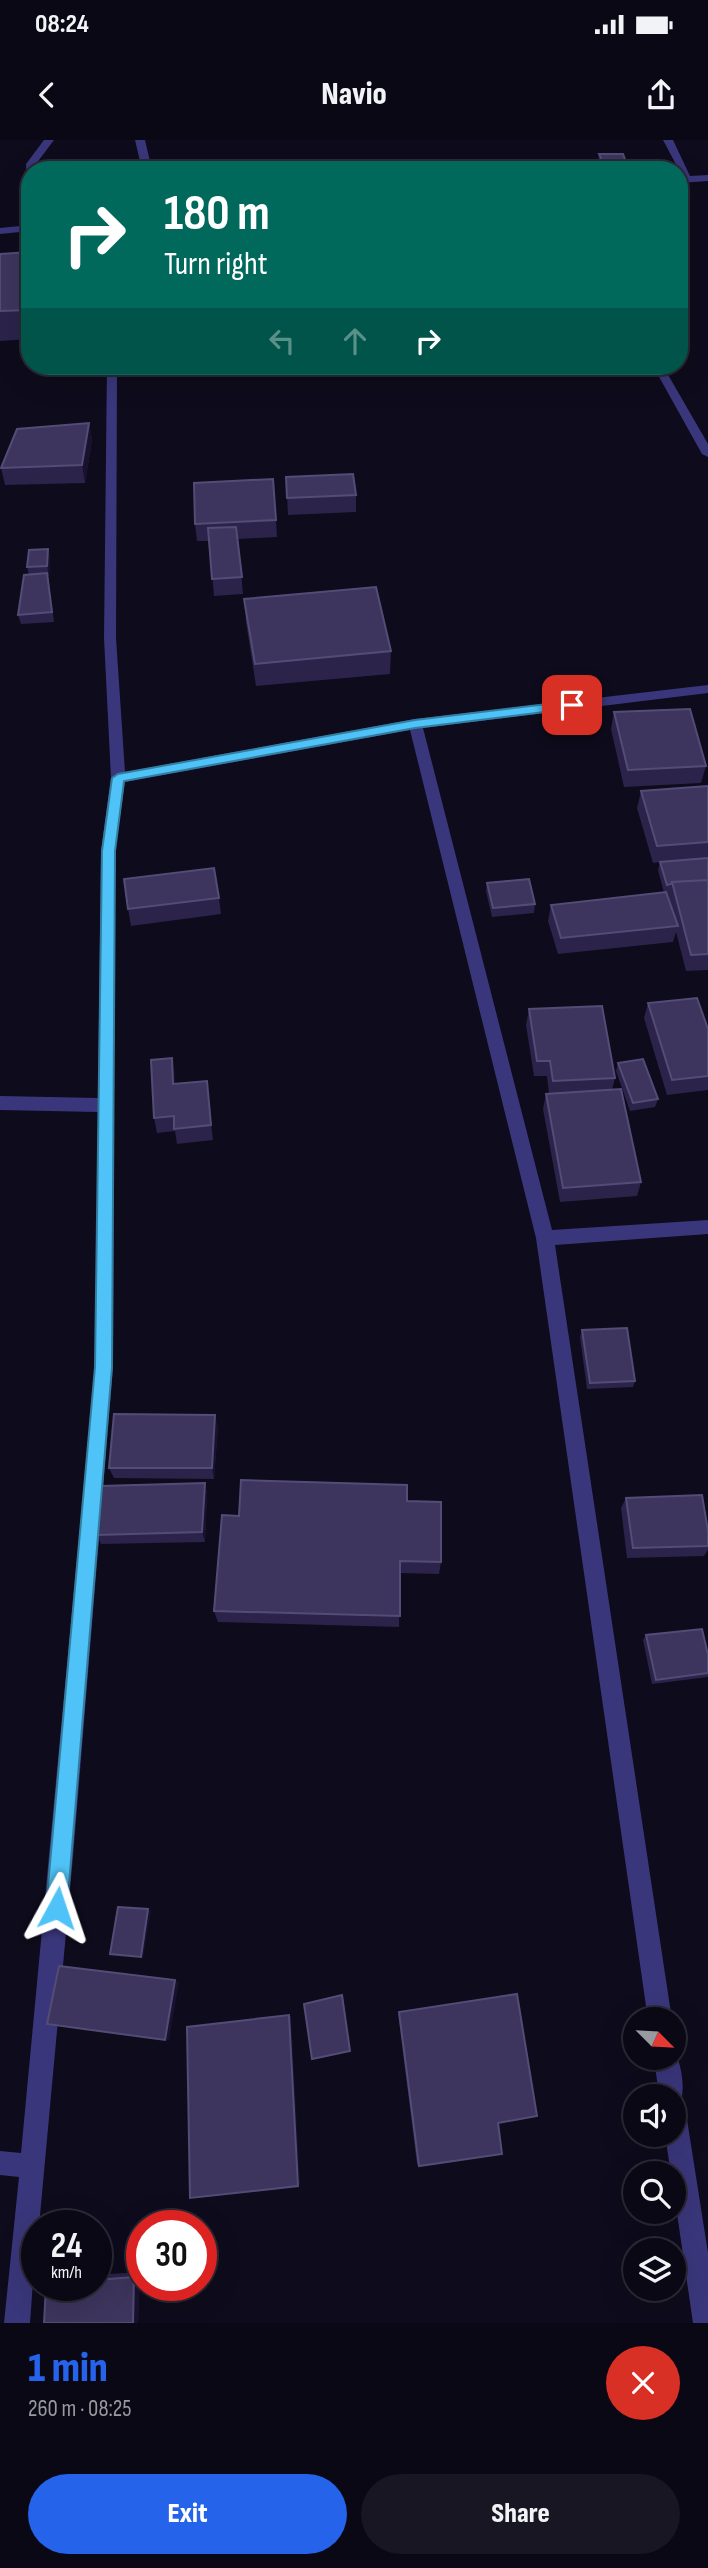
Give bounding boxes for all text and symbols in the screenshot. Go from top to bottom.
text: 08:24 [35,9,89,40]
text: Navio [321,75,387,114]
icon: back [28,76,66,114]
icon: share [642,76,680,114]
text: 180 m [164,185,270,244]
icon: right [49,189,140,280]
text: Turn right [164,245,268,284]
icon: left [263,322,301,360]
icon: ahead [336,322,374,360]
icon: right [409,322,447,360]
pin [542,675,602,735]
icon: arrive [553,686,591,724]
position arrow [20,1871,94,1945]
north arrow [623,2007,686,2070]
map controls [623,2007,686,2301]
button: sound [623,2084,686,2147]
button: search [623,2161,686,2224]
speed limit sign: 30 [126,2210,217,2301]
text: 24 [51,2225,82,2268]
button: layers [623,2238,686,2301]
text: km/h [51,2262,82,2283]
text: 1 min [28,2343,108,2394]
button: close [606,2346,680,2420]
text: 260 m · 08:25 [28,2395,132,2423]
button: Exit [28,2474,347,2554]
button: Share [361,2474,680,2554]

